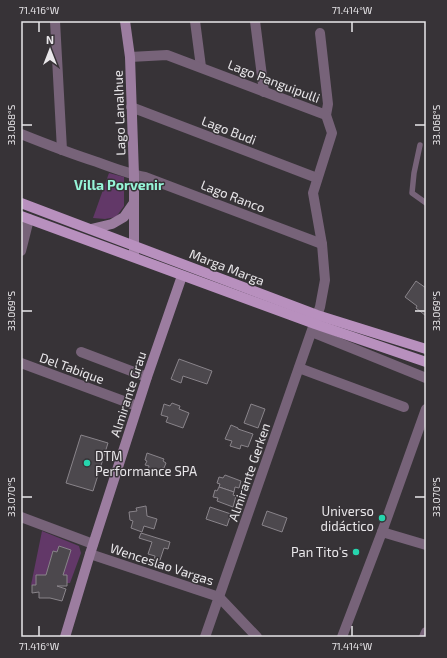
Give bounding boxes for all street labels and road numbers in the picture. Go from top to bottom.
street label: Lago Panguipulli [226,56,322,106]
street label: Lago Lanalhue [110,70,128,156]
street label: Lago Budi [199,112,259,148]
street label: Lago Ranco [199,176,267,216]
street label: Marga Marga [187,245,267,289]
street label: Del Tabique [37,349,107,387]
street label: Almirante Grau [107,349,149,439]
street label: Almirante Gerken [225,421,273,523]
street label: Wenceslao Vargas [108,540,216,588]

